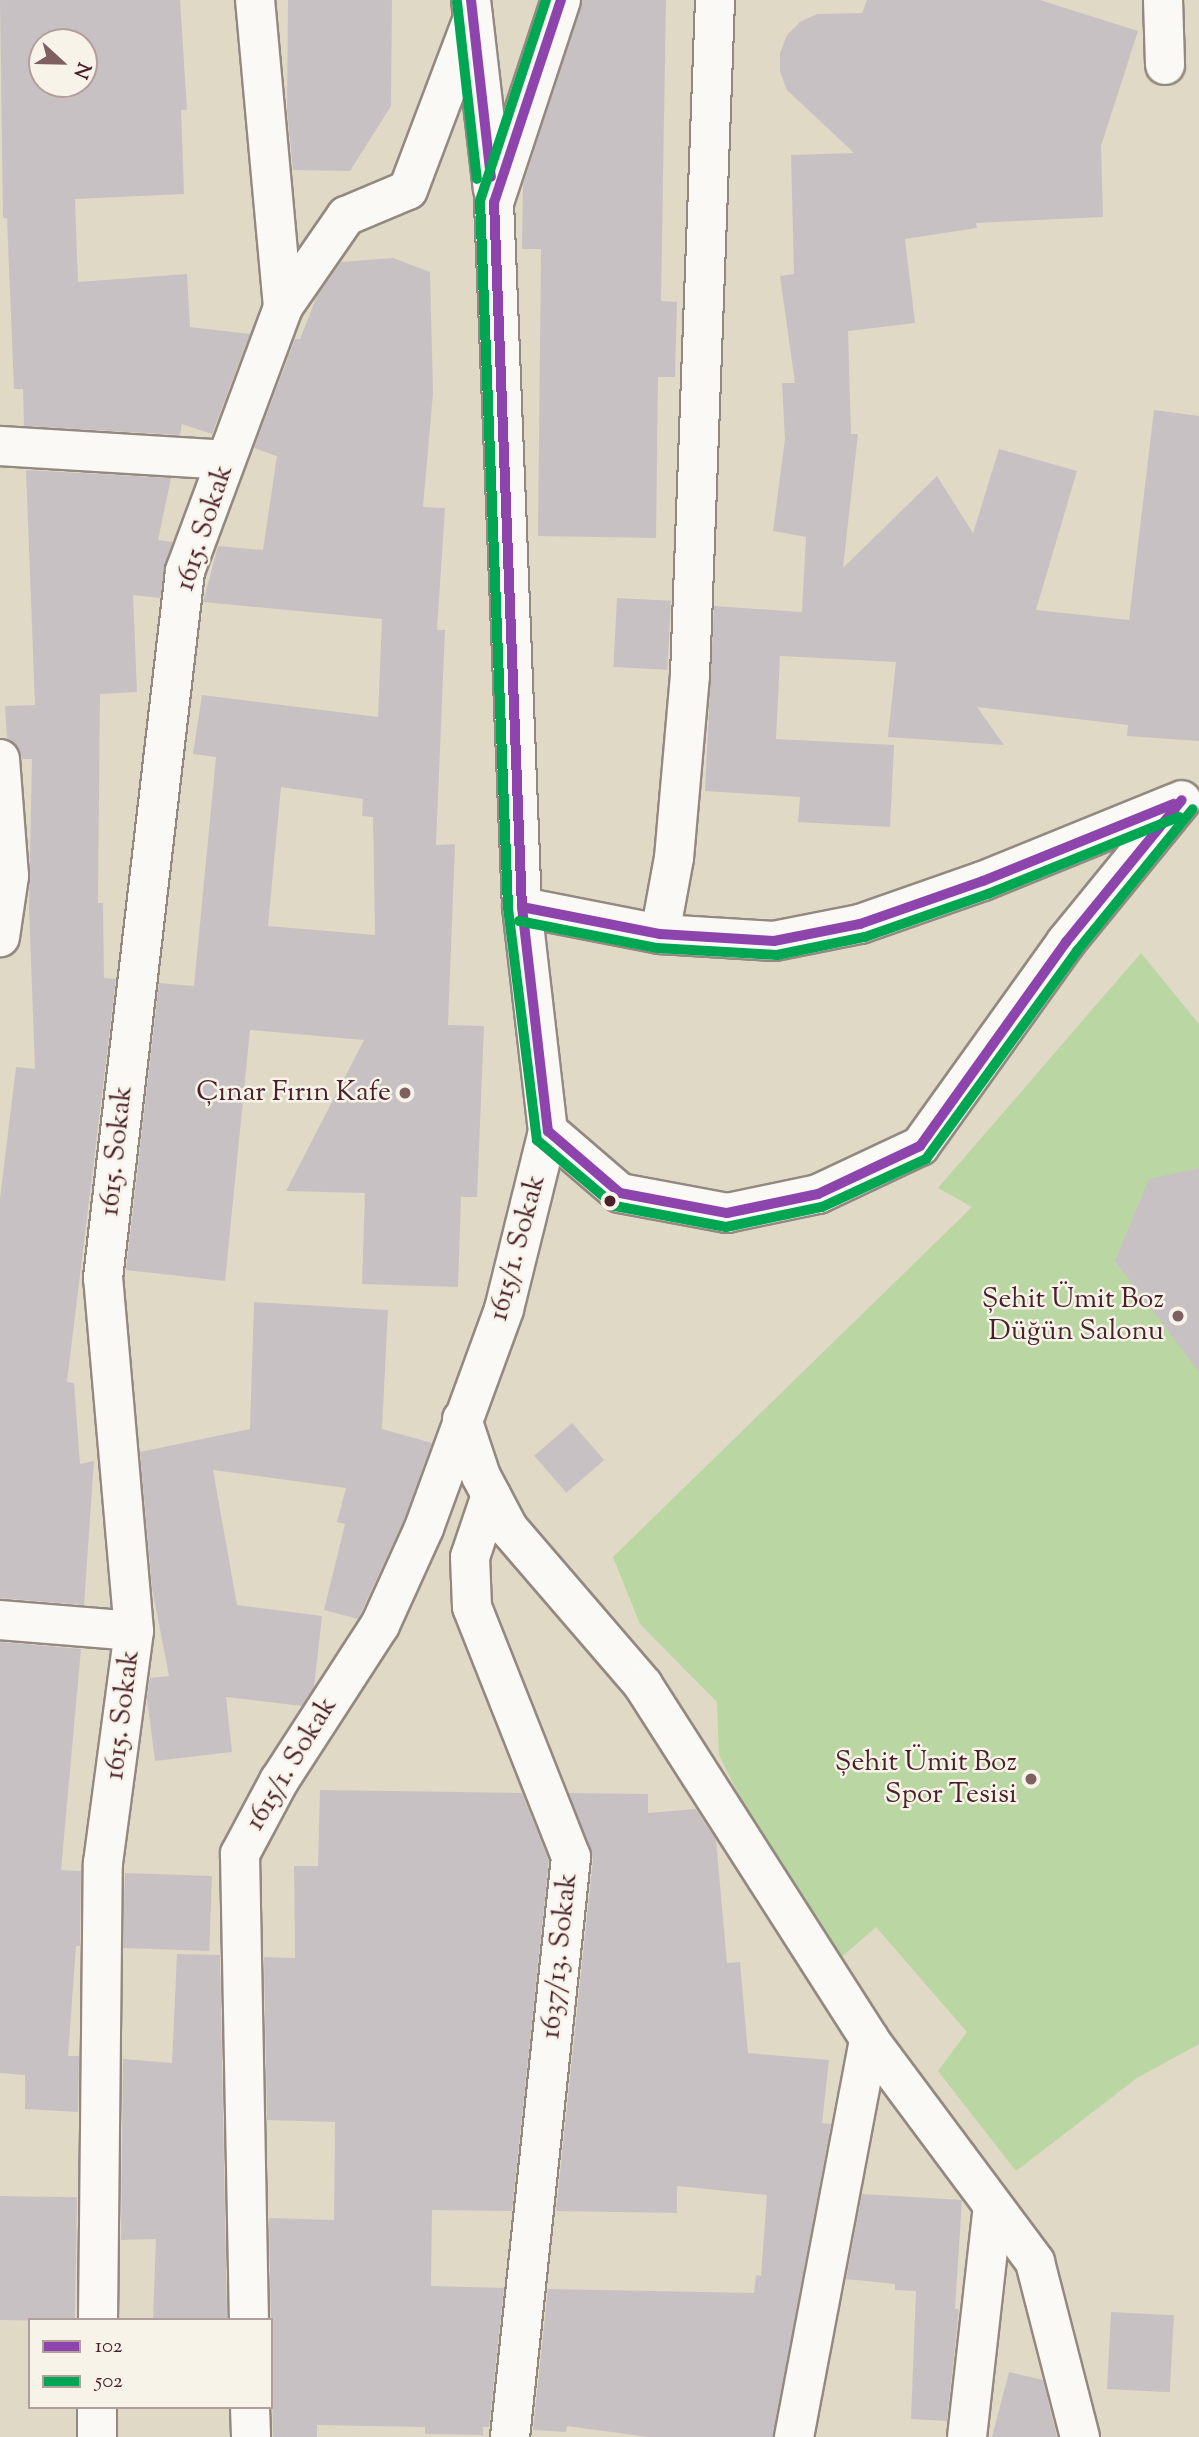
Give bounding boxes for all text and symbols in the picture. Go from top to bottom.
north arrow [28,28,98,98]
text: N [66,58,96,82]
street label: 1615. Sokak [169,461,241,595]
place label: Çınar Fırın Kafe [196,1076,391,1110]
street label: 1615. Sokak [93,1084,141,1218]
marker: Çınar Fırın Kafe [397,1085,413,1101]
street label: 1615/1. Sokak [482,1171,554,1325]
unlabelled marker [603,1194,617,1208]
place label: Şehit Ümit Boz Düğün Salonu [982,1283,1164,1349]
marker: Şehit Ümit Boz Düğün Salonu [1170,1308,1186,1324]
street label: 1615. Sokak [98,1648,148,1782]
street label: 1615/1. Sokak [239,1691,345,1837]
place label: Şehit Ümit Boz Spor Tesisi [835,1746,1017,1812]
marker: Şehit Ümit Boz Spor Tesisi [1023,1771,1039,1787]
street label: 1637/13. Sokak [535,1871,585,2041]
legend [28,2318,273,2409]
text: 102 [95,2332,123,2362]
text: 502 [95,2367,123,2397]

